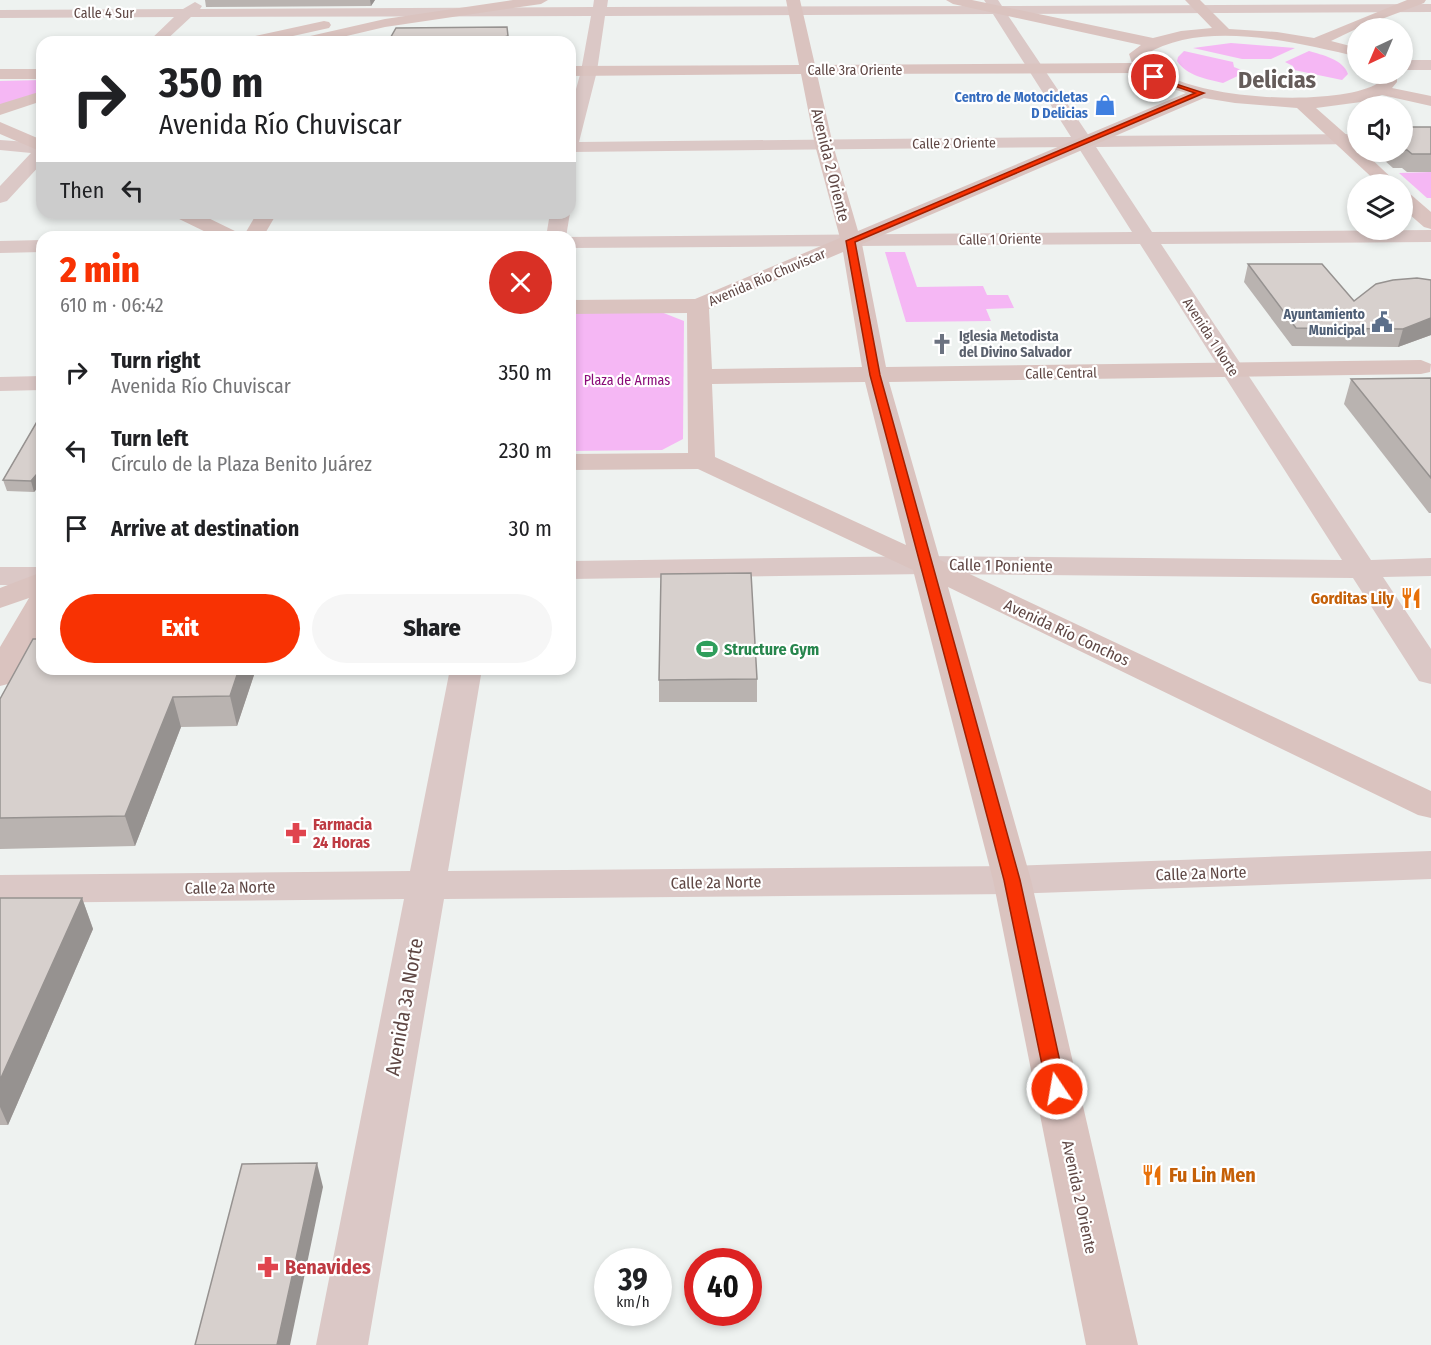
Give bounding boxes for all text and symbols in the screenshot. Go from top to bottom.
street label: Calle 4 Sur [74,5,134,22]
north arrow [1347,18,1413,84]
map controls [1347,18,1413,240]
pin [1128,51,1179,102]
text: 350 m [159,58,263,108]
icon: right [60,60,138,138]
icon: arrive [1137,60,1170,93]
street label: Calle 3ra Oriente [808,62,903,79]
district label: Delicias [1238,66,1317,94]
place label: Centro de Motocicletas D Delicias [955,89,1088,122]
shop icon: Centro de Motocicletas D Delicias [1093,93,1117,117]
button: sound [1347,96,1413,162]
street label: Avenida 2 Oriente [807,107,854,224]
text: Avenida Río Chuviscar [159,109,402,141]
street label: Calle 2 Oriente [912,134,996,153]
icon: left [116,174,149,207]
button: layers [1347,174,1413,240]
text: Then [60,177,104,204]
street label: Calle 1 Oriente [958,230,1042,249]
street label: Avenida Río Chuviscar [706,245,829,310]
text: 2 min [60,248,140,292]
button: close [489,251,552,314]
text: 610 m · 06:42 [60,293,164,317]
street label: Avenida 1 Norte [1179,295,1242,380]
place label: Ayuntamiento Municipal [1282,306,1366,339]
public building icon: Ayuntamiento Municipal [1370,310,1394,334]
place label: Iglesia Metodista del Divino Salvador [959,328,1072,361]
church icon: Iglesia Metodista del Divino Salvador [930,332,954,356]
text: Turn right [111,347,200,374]
icon: right [60,356,93,389]
text: 350 m [498,359,552,386]
street label: Calle Central [1025,364,1097,383]
park label: Plaza de Armas [584,372,670,389]
text: Avenida Río Chuviscar [111,374,291,398]
text: Turn left [111,425,189,452]
icon: left [60,434,93,467]
text: 230 m [499,437,552,464]
text: Círculo de la Plaza Benito Juárez [111,452,372,476]
icon: arrive [60,512,93,545]
text: Arrive at destination [111,515,299,542]
text: 30 m [509,515,552,542]
street label: Calle 1 Poniente [949,555,1053,576]
restaurant icon: Gorditas Lily [1399,586,1423,610]
place label: Gorditas Lily [1311,589,1394,608]
button: Exit [60,594,300,663]
button: Share [312,594,552,663]
street label: Avenida Río Conchos [1001,595,1133,670]
sports icon: Structure Gym [695,637,719,661]
place label: Structure Gym [724,640,819,659]
place label: Farmacia 24 Horas [312,815,372,852]
pharmacy icon: Farmacia 24 Horas [284,821,308,845]
street label: Calle 2a Norte [1155,862,1247,885]
street label: Calle 2a Norte [670,872,762,893]
street label: Calle 2a Norte [184,877,276,898]
street label: Avenida 3a Norte [380,936,428,1078]
position arrow [1025,1057,1089,1121]
street label: Avenida 2 Oriente [1058,1139,1101,1256]
restaurant icon: Fu Lin Men [1140,1163,1164,1187]
place label: Fu Lin Men [1169,1163,1256,1187]
speed limit sign: 40 [684,1248,762,1326]
pharmacy icon: Benavides [256,1255,280,1279]
place label: Benavides [285,1255,371,1279]
text: 39 [618,1262,648,1298]
text: km/h [616,1293,650,1311]

